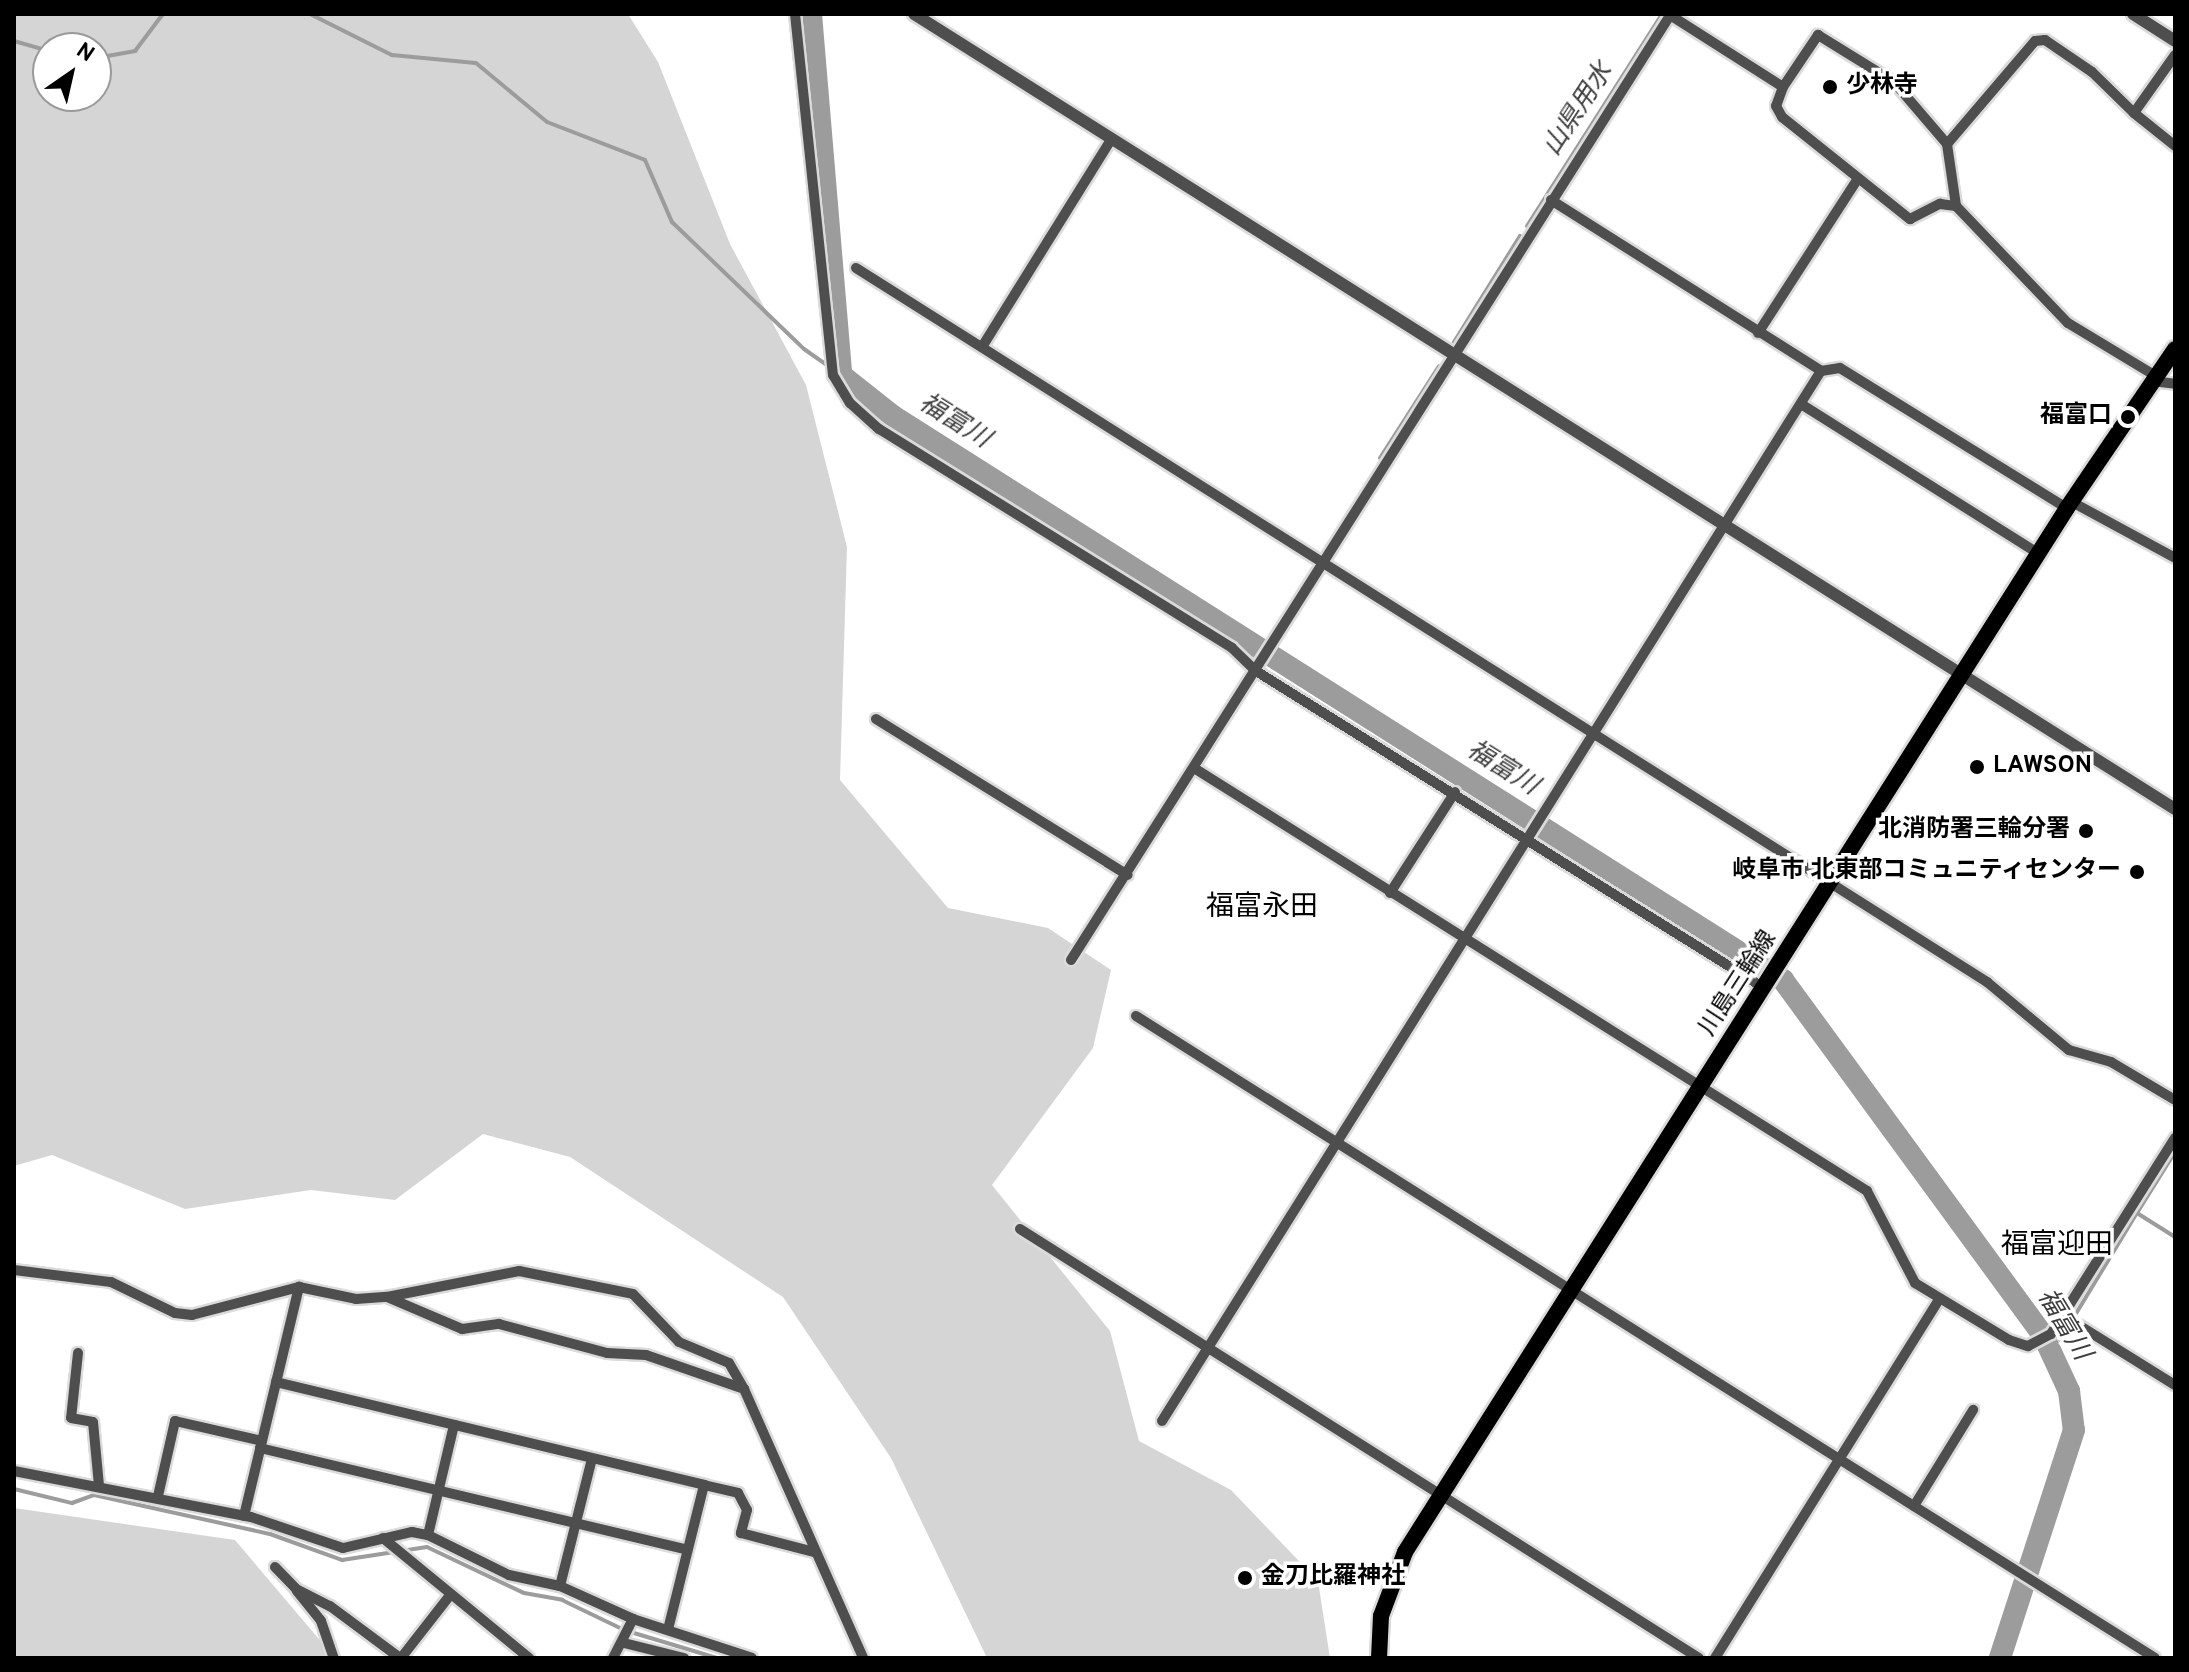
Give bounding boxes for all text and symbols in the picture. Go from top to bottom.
north arrow [32,32,112,112]
text: N [70,38,99,69]
water label: 山県用水 [1538,58,1620,162]
place label: 少林寺 [1846,73,1918,101]
marker: 少林寺 [1821,78,1839,96]
water label: 福富川 [913,388,995,456]
place label: 福富口 [2040,403,2112,431]
marker: 福富口 [2119,408,2137,426]
water label: 福富川 [1461,735,1543,803]
place label: LAWSON [1993,753,2092,781]
marker: LAWSON [1968,758,1986,776]
place label: 北消防署三輪分署 [1878,817,2070,845]
marker: 北消防署三輪分署 [2077,822,2095,840]
place label: 岐阜市 北東部コミュニティセンター [1731,858,2121,886]
marker: 岐阜市 北東部コミュニティセンター [2128,863,2146,881]
district label: 福富永田 [1206,891,1318,925]
street label: 川島三輪線 [1694,926,1784,1042]
district label: 福富迎田 [2001,1229,2113,1263]
water label: 福富川 [2030,1284,2096,1366]
place label: 金刀比羅神社 [1261,1564,1405,1592]
marker: 金刀比羅神社 [1236,1569,1254,1587]

